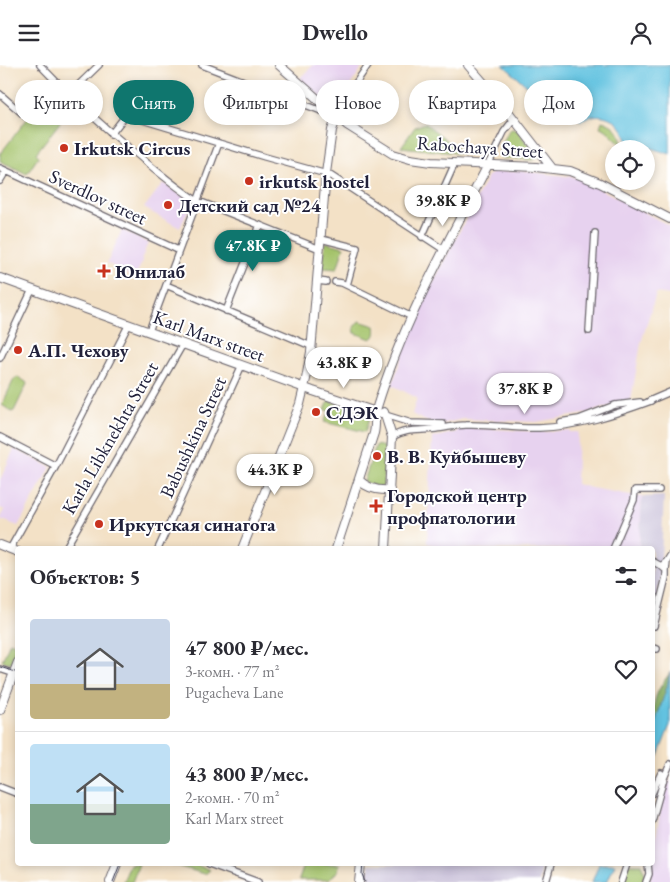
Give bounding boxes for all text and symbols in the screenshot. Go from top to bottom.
text: Dwello [302,18,368,47]
icon: menu [15,19,43,47]
icon: person [627,19,655,47]
chip: Купить [15,80,103,125]
chip: Снять [113,80,194,125]
chip: Фильтры [204,80,306,125]
chip: Новое [316,80,399,125]
chip: Квартира [409,80,514,125]
chip: Дом [524,80,593,125]
street label: Rabochaya Street [416,130,544,164]
place label: Irkutsk Circus [74,136,190,161]
map controls [605,140,655,190]
button: locate [605,140,655,190]
marker: Irkutsk Circus [58,142,70,154]
street label: Sverdlov street [45,164,151,231]
place label: irkutsk hostel [259,169,370,194]
marker: irkutsk hostel [243,175,255,187]
pin: 39.8K ₽ [397,185,489,227]
text: 39.8K ₽ [415,190,471,211]
place label: Детский сад №24 [178,193,322,218]
marker: Детский сад №24 [162,199,174,211]
pin: 47.8K ₽ [207,229,299,272]
text: 47.8K ₽ [225,235,281,256]
place label: Юнилаб [115,259,186,284]
marker: Юнилаб [97,264,111,278]
street label: Karl Marx street [150,304,268,368]
place label: А.П. Чехову [27,338,130,363]
marker: А.П. Чехову [12,344,24,356]
pin: 43.8K ₽ [298,347,390,389]
text: 43.8K ₽ [316,352,372,373]
street label: Karla Libknekhta Street [56,357,164,519]
street label: Babushkina Street [154,372,232,502]
pin: 37.8K ₽ [479,373,571,415]
text: 37.8K ₽ [497,378,553,399]
place label: СДЭК [326,400,379,425]
marker: СДЭК [310,406,322,418]
place label: В. В. Куйбышеву [387,444,527,469]
marker: В. В. Куйбышеву [371,450,383,462]
pin: 44.3K ₽ [229,453,321,496]
text: 44.3K ₽ [247,459,303,480]
place label: Городской центр профпатологии [387,483,527,530]
marker: Городской центр профпатологии [369,499,383,513]
place label: Иркутская синагога [109,512,276,537]
marker: Иркутская синагога [93,518,105,530]
icon: filters [612,562,640,590]
text: Объектов: 5 [30,563,141,590]
text: 47 800 ₽/мес. [185,634,309,661]
icon: home [70,639,130,699]
icon: heart [612,655,640,683]
text: 3-комн. · 77 m² [185,661,280,682]
text: Pugacheva Lane [185,682,283,703]
text: 43 800 ₽/мес. [185,760,309,787]
icon: home [70,764,130,824]
icon: heart [612,780,640,808]
text: 2-комн. · 70 m² [185,787,280,808]
text: Karl Marx street [185,808,283,829]

